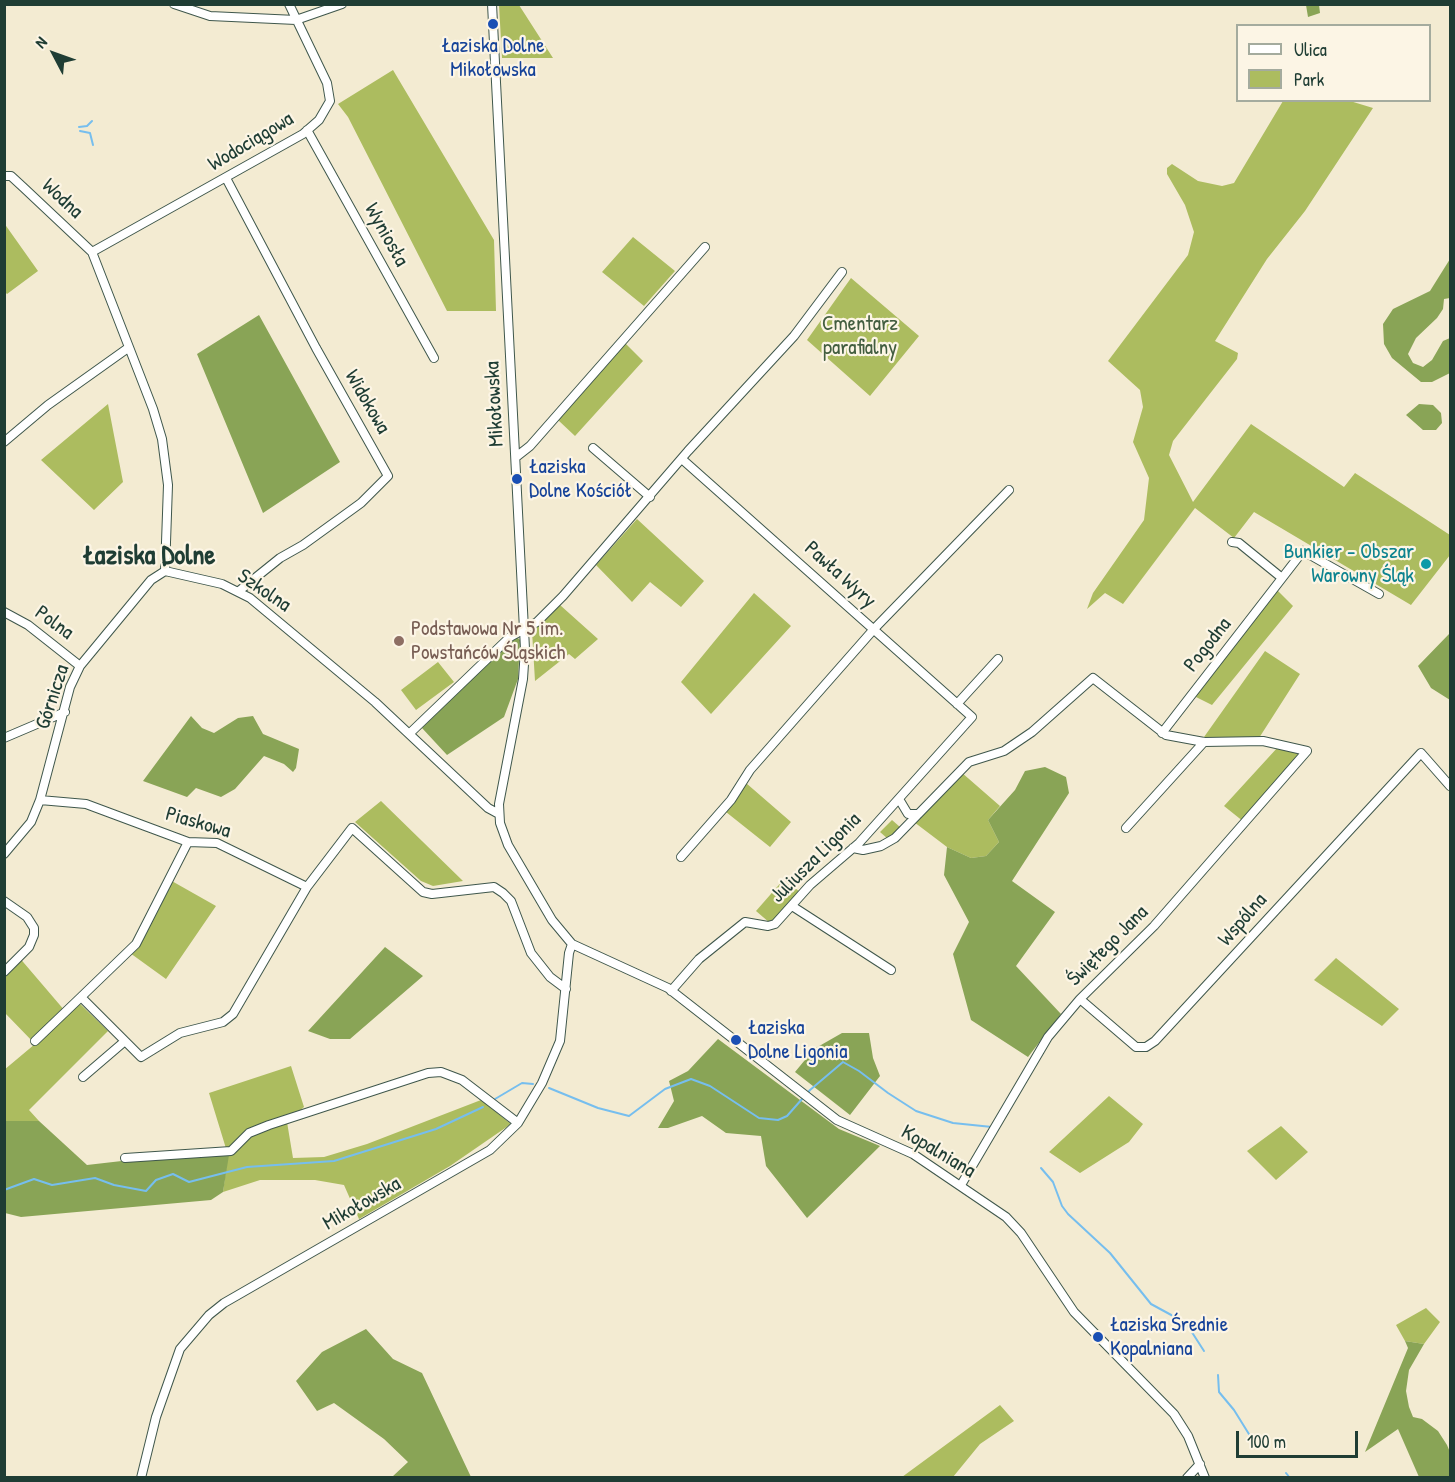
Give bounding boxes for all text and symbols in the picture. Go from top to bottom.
marker: Łaziska Dolne Mikołowska [486,17,500,31]
north arrow [24,24,84,84]
legend [1236,24,1431,102]
text: N [29,32,52,53]
place label: Łaziska Dolne Mikołowska [441,33,545,83]
text: Ulica [1294,37,1327,62]
text: Park [1294,67,1324,92]
street label: Wodociągowa [204,107,298,177]
street label: Wodna [36,174,88,224]
street label: Wyniosła [358,199,414,271]
park label: Cmentarz parafialny [822,311,898,361]
street label: Mikołowska [480,361,510,447]
street label: Widokowa [339,366,395,438]
place label: Łaziska Dolne Kościół [529,454,633,504]
marker: Łaziska Dolne Kościół [510,472,524,486]
street label: Pawła Wyry [799,536,881,614]
place label: Bunkier - Obszar Warowny Śląk [1284,539,1414,589]
district label: Łaziska Dolne [83,541,215,573]
marker: Bunkier - Obszar Warowny Śląk [1419,557,1433,571]
street label: Szkolna [232,564,296,618]
street label: Polna [30,600,78,646]
street label: Pogodna [1179,613,1237,677]
place label: Podstawowa Nr 5 im. Powstańców Śląskich [411,616,565,666]
marker: Podstawowa Nr 5 im. Powstańców Śląskich [392,634,406,648]
street label: Górnicza [31,662,75,732]
street label: Piaskowa [163,802,233,844]
street label: Juliusza Ligonia [765,807,867,909]
street label: Wspólna [1213,888,1273,952]
street label: Świętego Jana [1062,900,1154,992]
place label: Łaziska Dolne Ligonia [748,1015,847,1065]
marker: Łaziska Dolne Ligonia [729,1033,743,1047]
street label: Kopalniana [896,1120,980,1184]
street label: Mikołowska [319,1172,405,1236]
place label: Łaziska Średnie Kopalniana [1110,1312,1228,1362]
marker: Łaziska Średnie Kopalniana [1091,1330,1105,1344]
scale bar [1239,1419,1360,1457]
text: 100 m [1247,1429,1286,1454]

